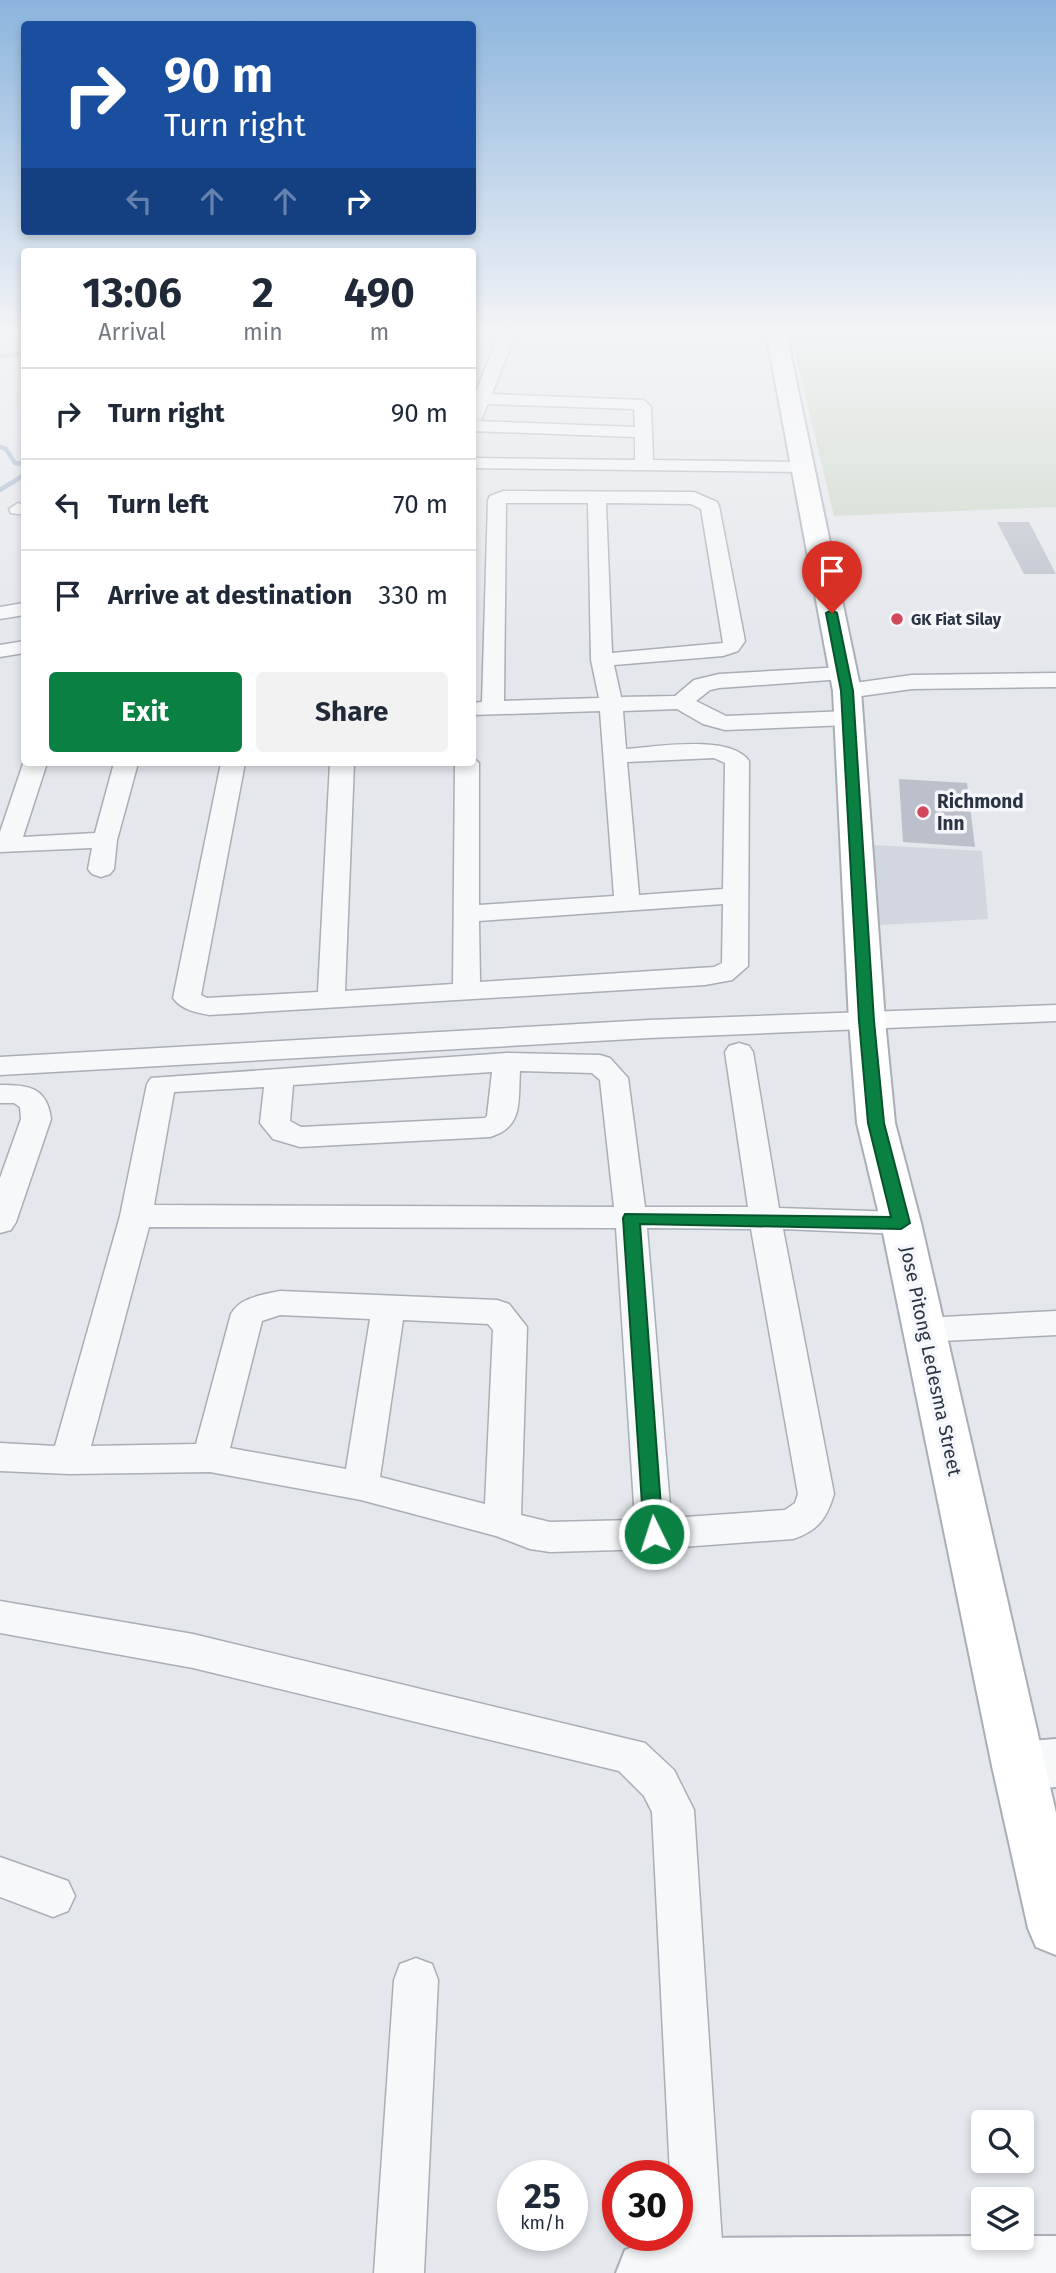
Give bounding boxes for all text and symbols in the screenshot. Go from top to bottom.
text: 90 m [164,46,273,105]
icon: right [49,49,140,140]
text: Turn right [164,106,306,144]
icon: left [120,182,158,220]
icon: ahead [193,182,231,220]
icon: ahead [266,182,304,220]
icon: right [339,182,377,220]
text: 13:06 [82,268,182,318]
text: 2 [252,268,274,318]
text: 490 [344,268,415,318]
text: Arrival [98,318,166,346]
text: min [243,318,283,346]
text: m [369,318,389,346]
icon: right [49,395,87,433]
text: Turn right [108,398,225,429]
text: 90 m [391,398,448,429]
icon: left [49,486,87,524]
text: Turn left [108,489,209,520]
text: 70 m [393,489,448,520]
pin [802,541,862,613]
icon: arrive [813,552,851,590]
icon: arrive [49,577,87,615]
text: Arrive at destination [108,580,352,611]
text: 330 m [378,580,448,611]
place label: GK Fiat Silay [911,610,1002,629]
marker: GK Fiat Silay [889,611,905,627]
button: Exit [49,672,242,752]
button: Share [256,672,448,752]
place label: Richmond Inn [937,790,1024,835]
marker: Richmond Inn [915,804,931,820]
street label: Jose Pitong Ledesma Street [895,1244,967,1478]
position arrow [617,1497,691,1571]
map controls [971,2110,1034,2250]
button: search [971,2110,1034,2173]
speed limit sign: 30 [602,2160,693,2251]
text: 25 [524,2175,561,2217]
button: layers [971,2187,1034,2250]
text: km/h [520,2212,565,2234]

